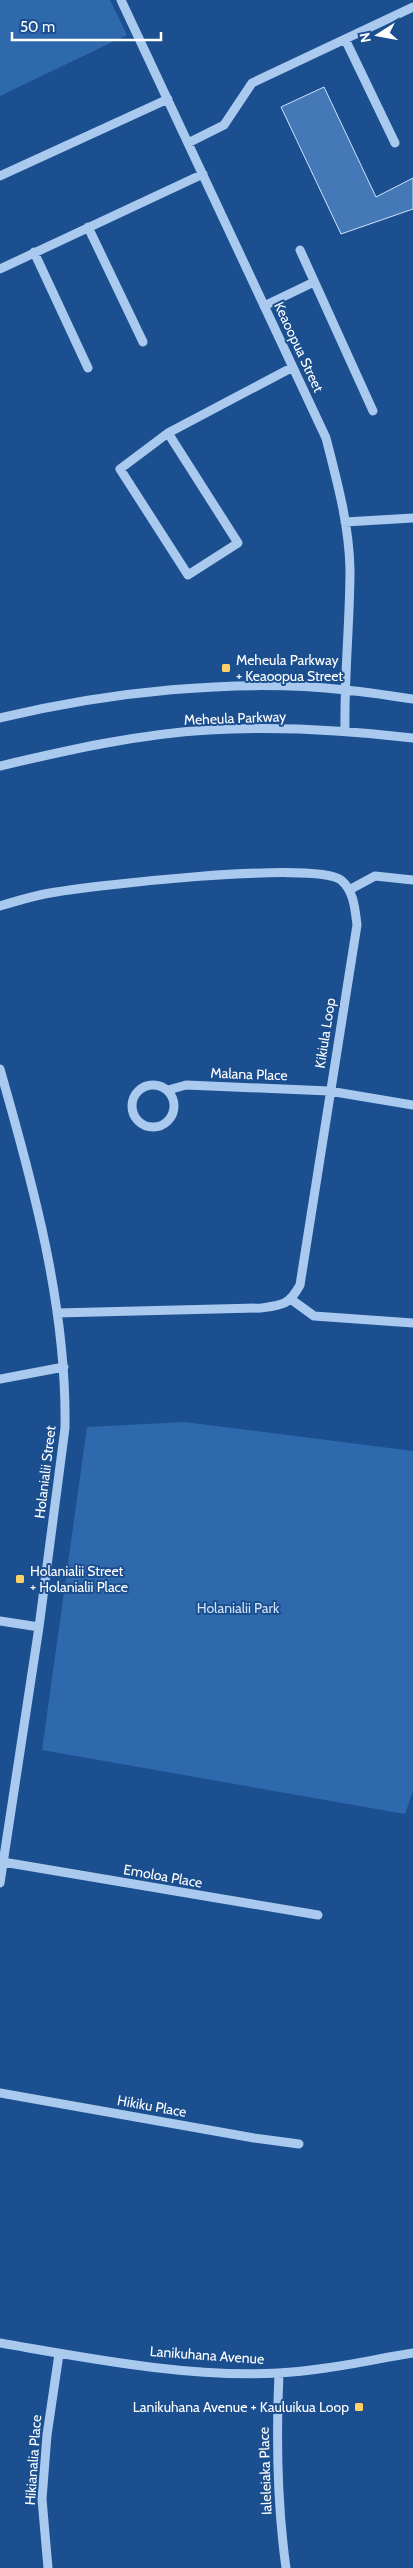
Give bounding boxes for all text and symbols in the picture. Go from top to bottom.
scale bar [12,10,161,42]
north arrow [353,10,403,60]
text: 50 m [20,18,55,36]
text: N [355,31,375,44]
street label: Keaoopua Street [270,299,328,395]
place label: Meheula Parkway + Keaoopua Street [236,651,343,685]
marker: Meheula Parkway + Keaoopua Street [220,662,232,674]
street label: Meheula Parkway [183,707,287,729]
street label: Kikiula Loop [311,996,339,1070]
street label: Malana Place [210,1064,288,1084]
street label: Holanialii Street [30,1424,60,1519]
place label: Holanialii Street + Holanialii Place [30,1562,128,1596]
marker: Holanialii Street + Holanialii Place [14,1573,26,1585]
park label: Holanialii Park [197,1599,280,1617]
street label: Emoloa Place [122,1860,204,1892]
street label: Hikiku Place [116,2091,188,2121]
street label: Lanikuhana Avenue [149,2342,265,2368]
place label: Lanikuhana Avenue + Kauluikua Loop [133,2398,349,2416]
marker: Lanikuhana Avenue + Kauluikua Loop [353,2401,365,2413]
street label: Hikianalia Place [21,2414,45,2506]
street label: Ialeleiaka Place [254,2427,276,2515]

